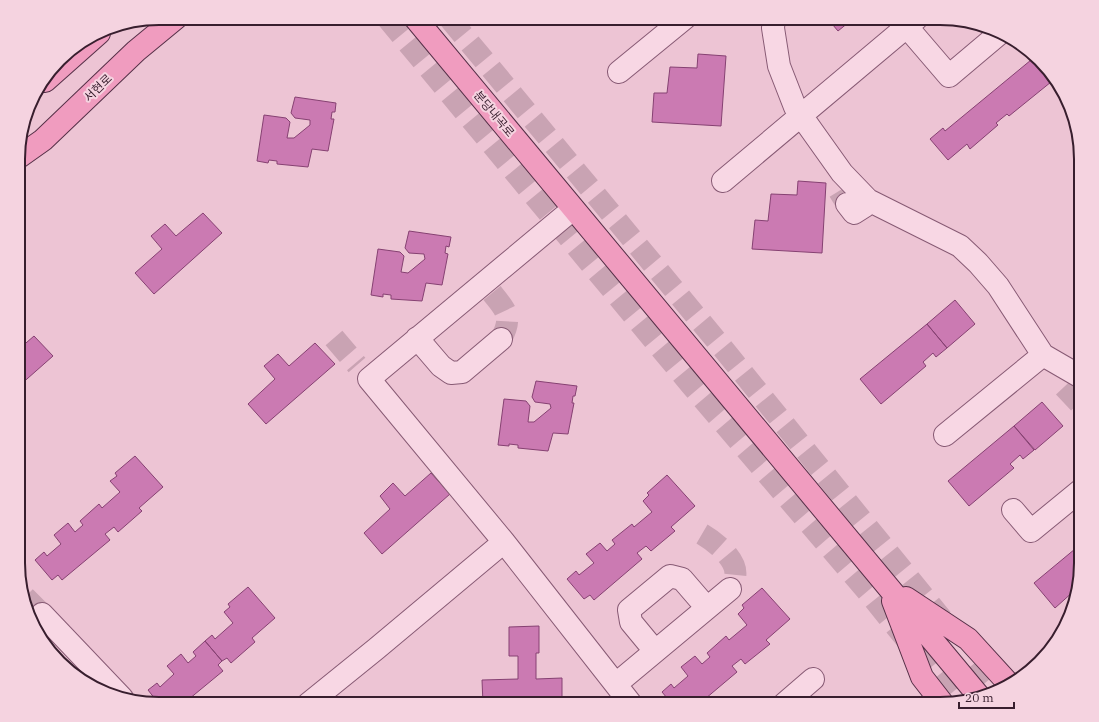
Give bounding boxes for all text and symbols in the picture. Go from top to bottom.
street label: 서현로 [81,71,115,105]
street label: 분당내곡로 [471,88,518,140]
scale bar [959,684,1014,710]
text: 20 m [965,690,994,705]

